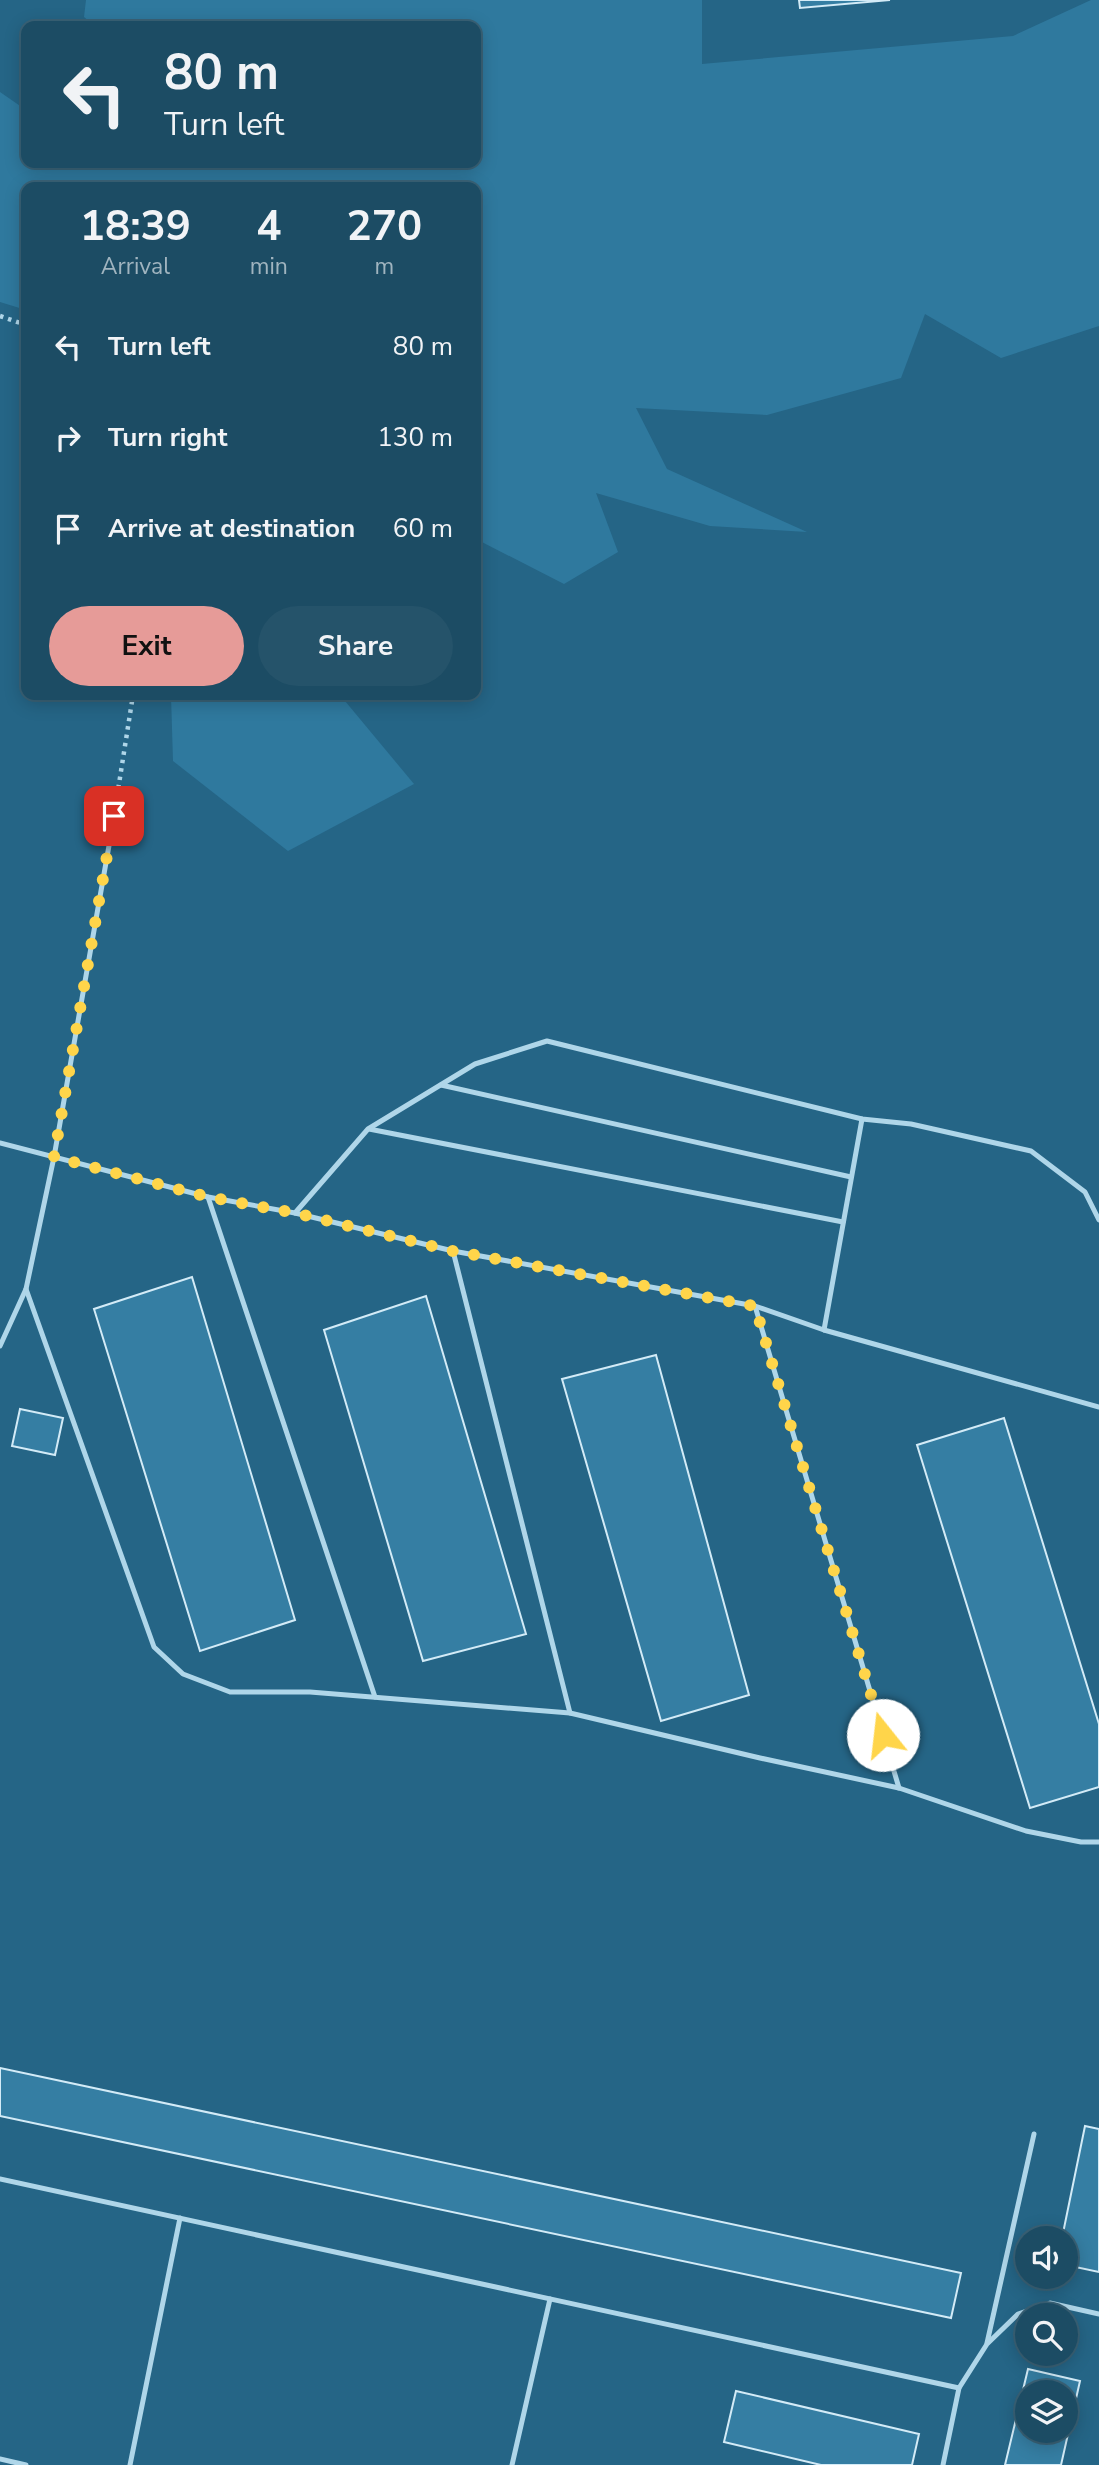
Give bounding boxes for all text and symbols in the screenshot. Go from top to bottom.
text: 80 m [164,39,279,106]
icon: left [49,49,140,140]
text: Turn left [164,103,284,146]
text: 18:39 [80,198,191,255]
text: 4 [256,198,281,255]
text: 270 [347,198,422,255]
text: Arrival [101,251,170,282]
text: min [250,251,288,282]
text: m [375,251,394,282]
icon: left [49,328,87,366]
text: Turn left [108,329,211,364]
text: 80 m [393,329,453,364]
icon: right [49,419,87,457]
text: Turn right [108,420,227,455]
text: 130 m [377,420,453,455]
icon: arrive [49,510,87,548]
text: Arrive at destination [108,511,355,546]
text: 60 m [393,511,453,546]
button: Exit [49,606,244,686]
button: Share [258,606,453,686]
pin [84,786,144,846]
icon: arrive [95,797,133,835]
position arrow [846,1698,920,1772]
map controls [1015,2226,1078,2443]
button: sound [1015,2226,1078,2289]
button: search [1015,2303,1078,2366]
button: layers [1015,2380,1078,2443]

